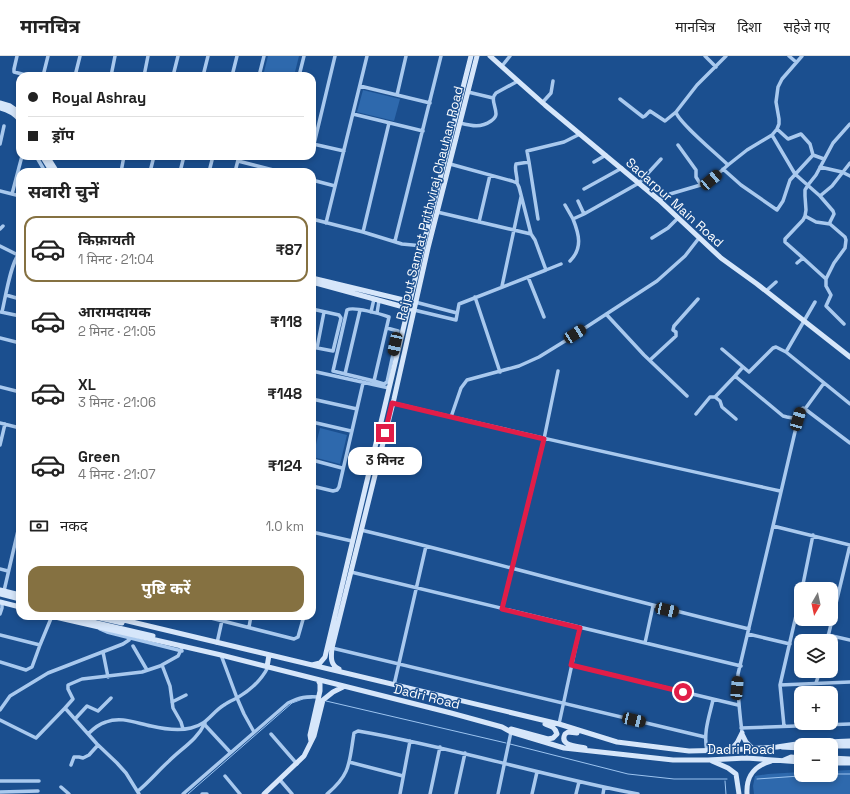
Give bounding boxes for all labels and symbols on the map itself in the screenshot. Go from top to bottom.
street label: Rajput Samrat Prithviraj Chauhan Road [392,84,467,322]
street label: Sadarpur Main Road [622,154,727,251]
car [698,168,724,192]
car [562,322,588,346]
car [387,331,403,357]
car [789,406,807,432]
route end [376,424,394,442]
callout: 3 मिनट [348,447,422,475]
north arrow [794,582,838,626]
car [654,601,680,619]
car [730,676,744,700]
street label: Dadri Road [392,680,462,713]
route start [674,683,692,701]
car [621,711,647,729]
street label: Dadri Road [707,741,775,758]

